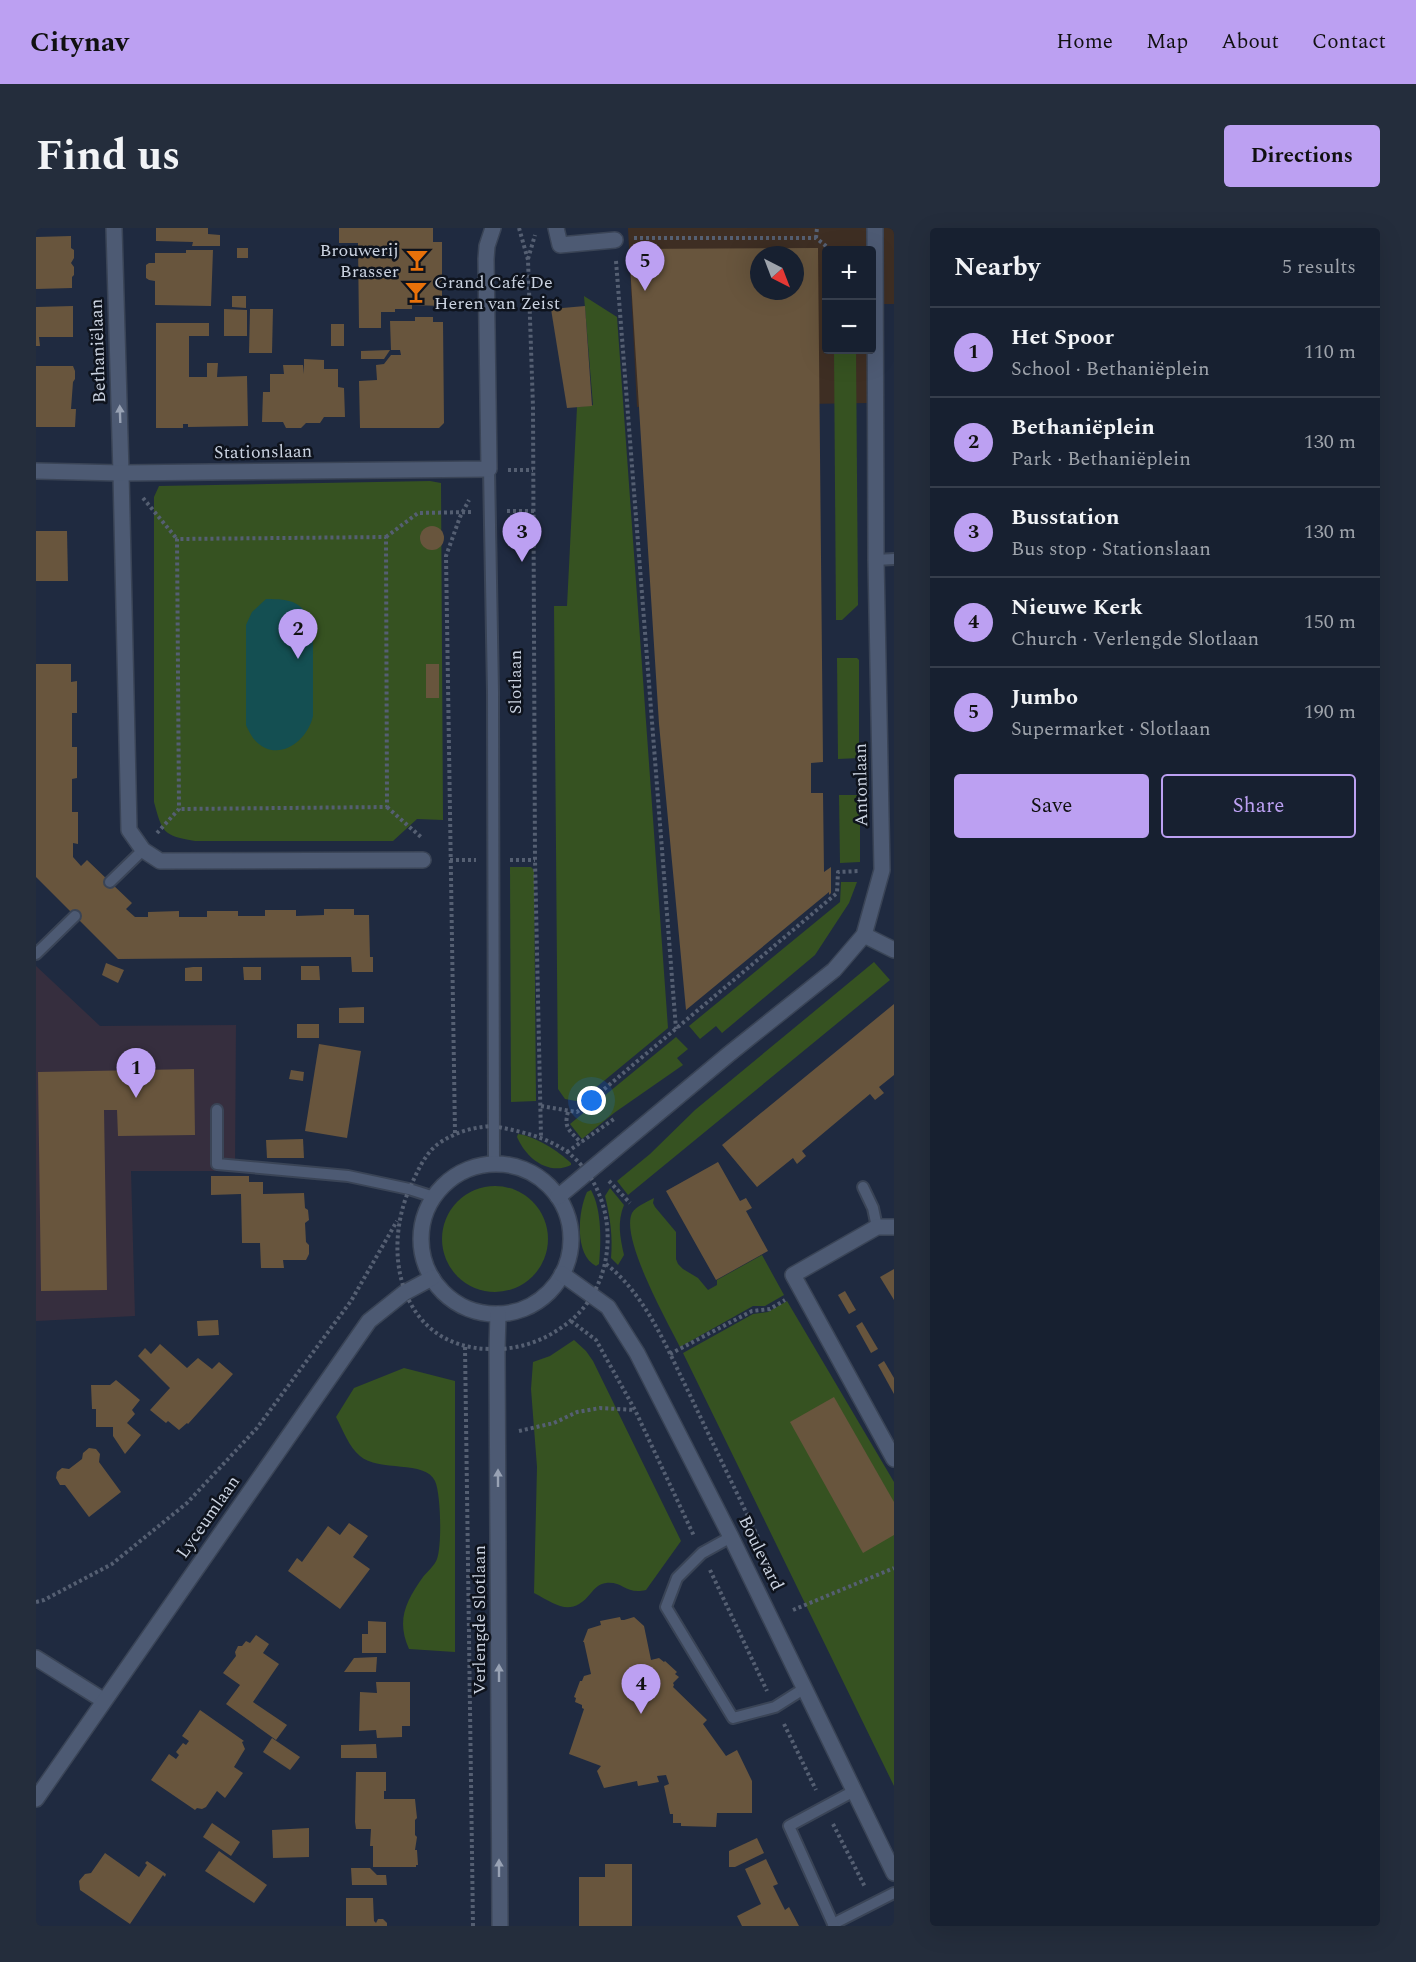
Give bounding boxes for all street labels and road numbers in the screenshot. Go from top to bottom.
street label: Bethaniëlaan [83,298,113,404]
street label: Stationslaan [214,438,312,466]
street label: Slotlaan [502,650,529,714]
street label: Antonlaan [847,743,875,827]
street label: Lyceumlaan [169,1470,247,1564]
street label: Boulevard [731,1511,791,1595]
street label: Verlengde Slotlaan [466,1545,493,1695]

